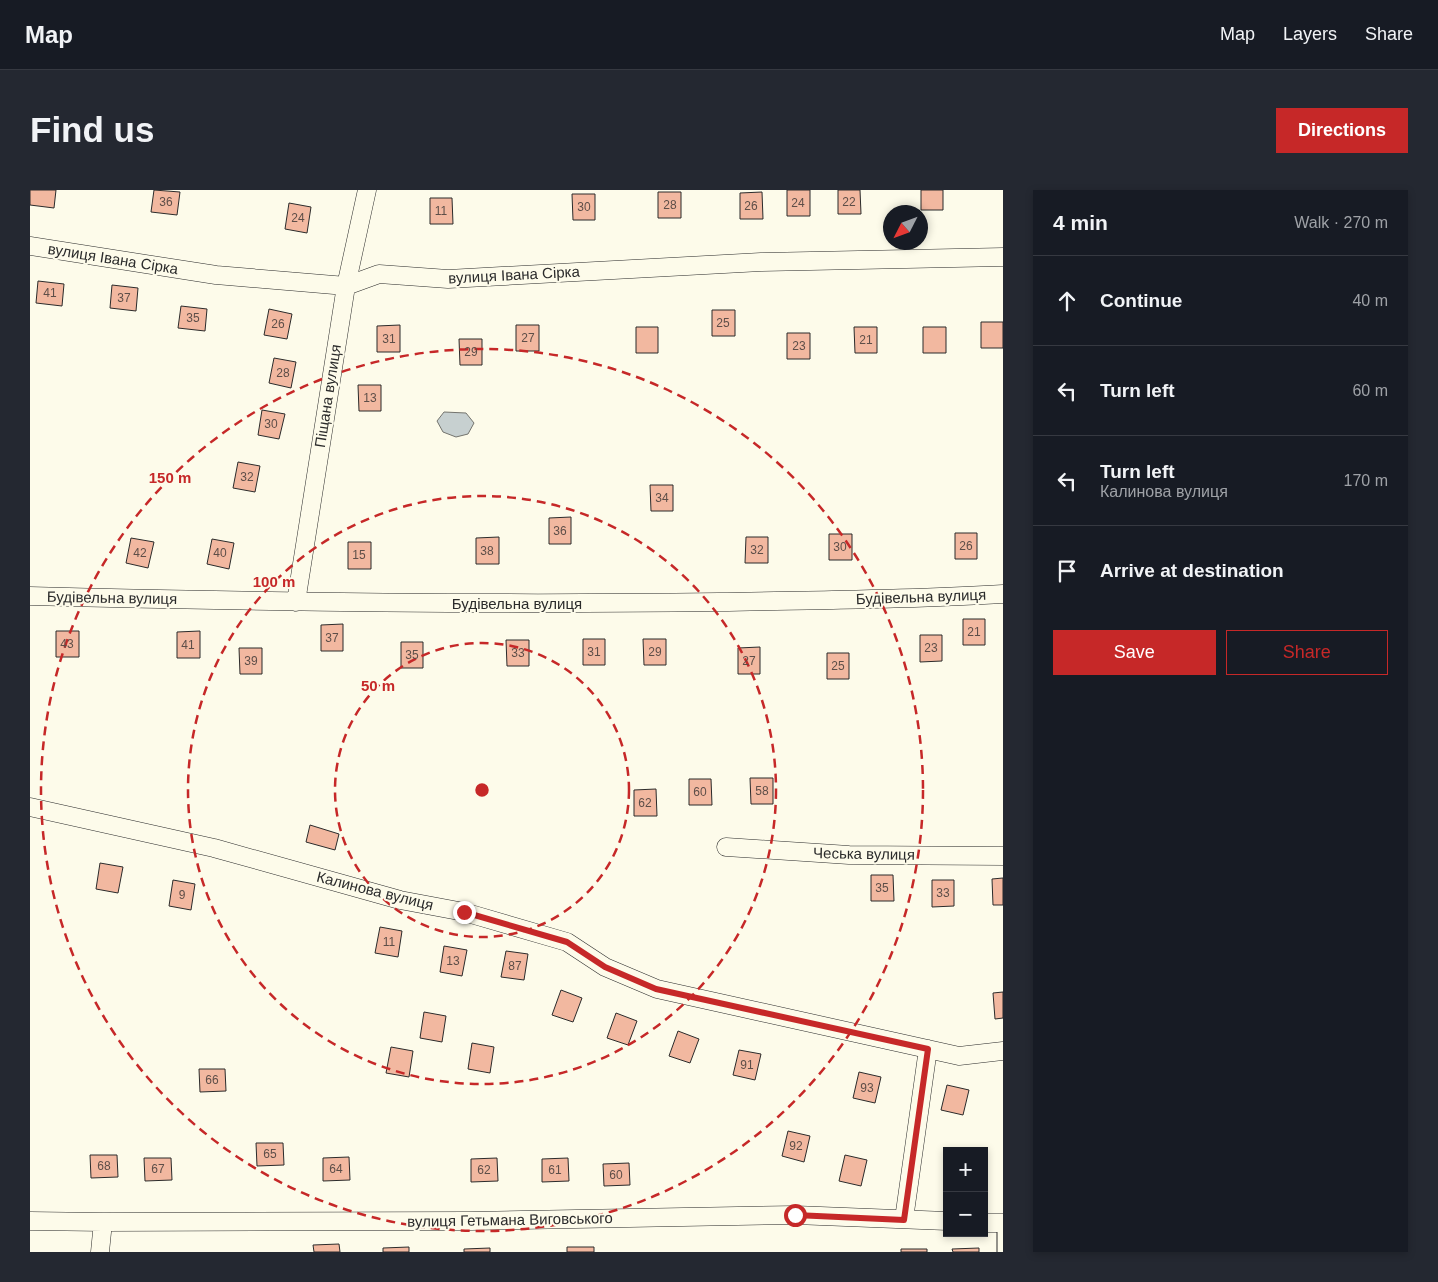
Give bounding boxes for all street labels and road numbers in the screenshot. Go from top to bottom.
street label: вулиця Івана Сірка [47,240,180,277]
street label: вулиця Івана Сірка [448,263,581,286]
street label: Піщана вулиця [311,343,344,449]
street label: Будівельна вулиця [856,586,986,607]
street label: Будівельна вулиця [47,588,177,607]
street label: Будівельна вулиця [452,595,582,612]
street label: Чеська вулиця [813,844,915,863]
street label: Калинова вулиця [315,868,435,913]
street label: вулиця Гетьмана Виговського [407,1209,613,1230]

